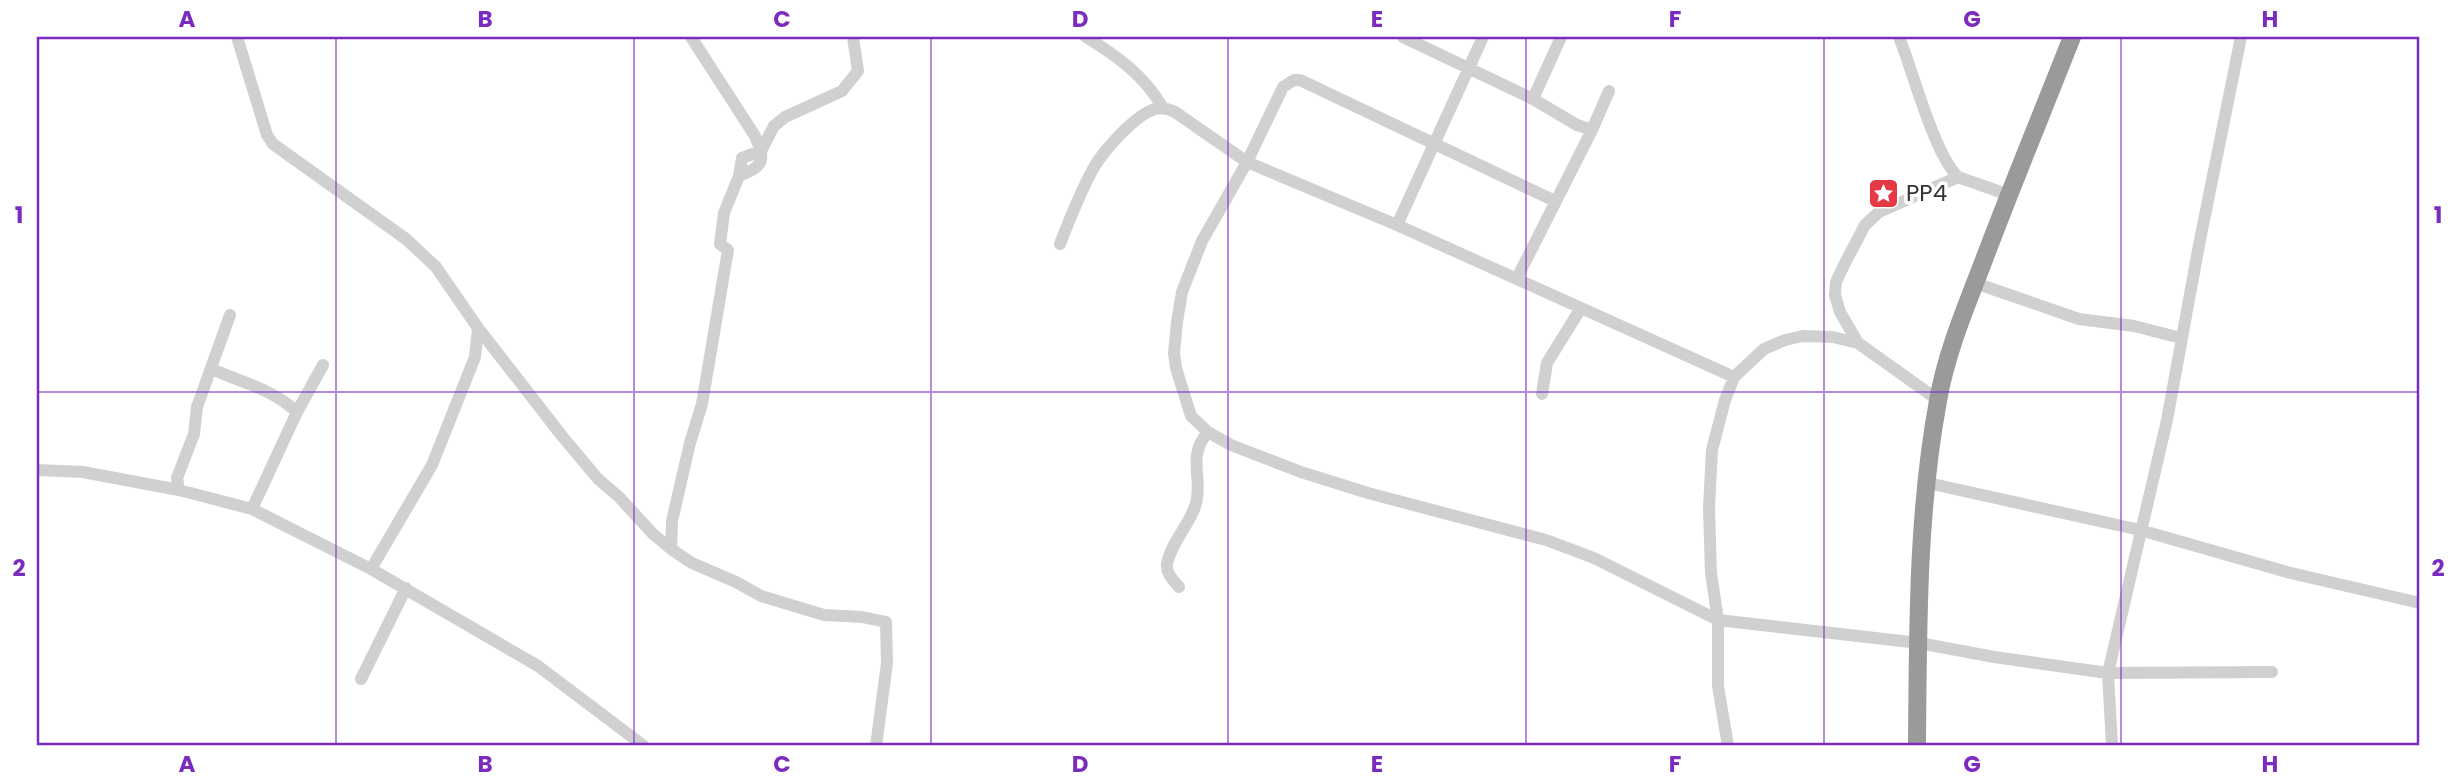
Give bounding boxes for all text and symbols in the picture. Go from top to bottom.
text: A [179,3,196,35]
text: B [477,3,493,35]
text: C [773,3,791,35]
text: D [1072,3,1088,35]
text: E [1371,3,1383,35]
text: F [1669,3,1681,35]
text: G [1963,3,1981,35]
text: H [2262,3,2278,35]
place icon: PP4 [1866,176,1900,210]
place label: PP4 [1906,177,1947,209]
text: 1 [15,199,23,231]
text: 1 [2434,199,2442,231]
text: 2 [12,552,26,584]
text: 2 [2431,552,2445,584]
text: A [179,748,196,780]
text: B [477,748,493,780]
text: C [773,748,791,780]
text: D [1072,748,1088,780]
text: E [1371,748,1383,780]
text: F [1669,748,1681,780]
text: G [1963,748,1981,780]
text: H [2262,748,2278,780]

